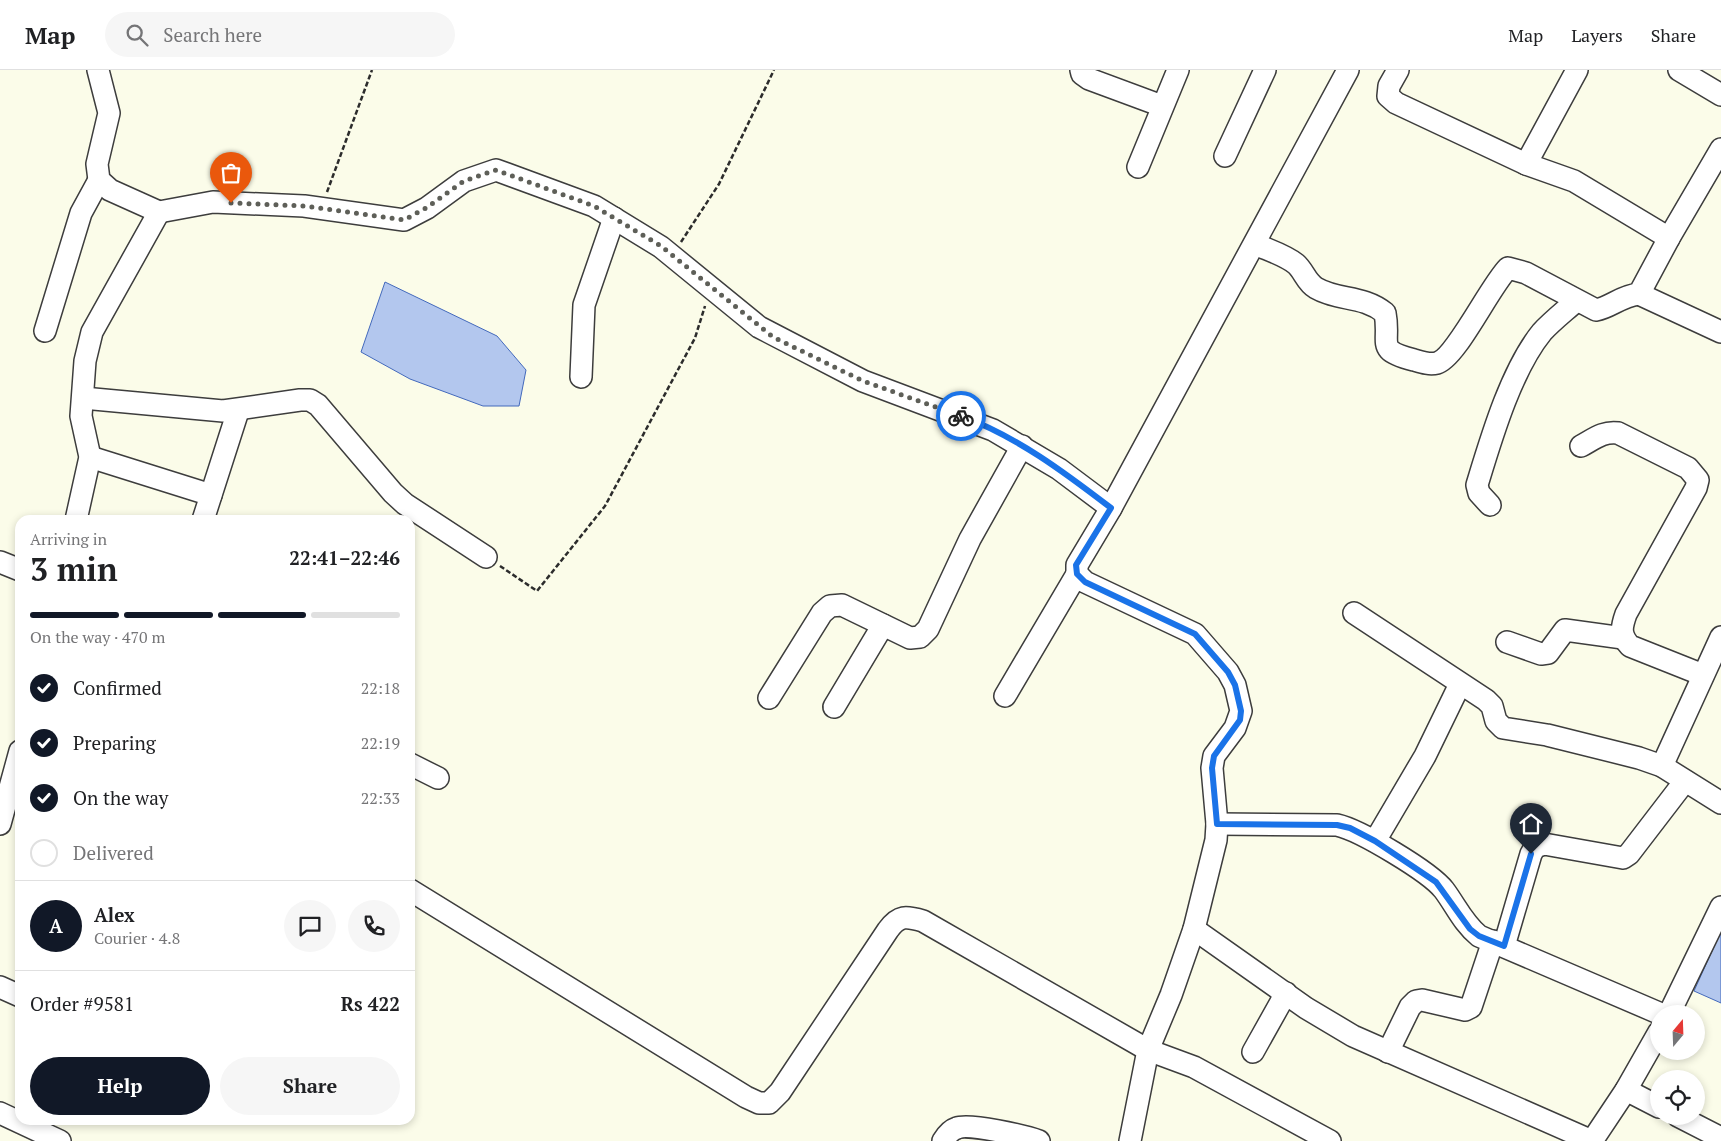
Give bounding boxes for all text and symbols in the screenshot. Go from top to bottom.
search box [105,12,455,57]
text: Map [25,19,75,51]
icon: search [123,21,151,49]
text: Search here [163,22,262,47]
text: Map [1508,23,1543,47]
text: Layers [1571,23,1623,47]
text: Share [1651,23,1696,47]
pin [210,152,252,203]
icon: bag [217,159,245,187]
courier [936,391,986,441]
icon: bike [947,402,975,430]
text: Arriving in [30,528,107,550]
text: 22:41–22:46 [289,545,400,570]
text: 3 min [30,548,118,590]
text: On the way · 470 m [30,626,165,648]
icon: check [30,674,58,702]
text: Confirmed [73,675,162,700]
text: 22:18 [361,677,400,699]
icon: check [30,729,58,757]
text: Preparing [73,730,156,755]
text: 22:19 [361,732,400,754]
icon: check [30,784,58,812]
text: On the way [73,785,168,810]
text: 22:33 [361,787,400,809]
pin [1510,803,1552,854]
icon: home [1517,810,1545,838]
text: Delivered [73,840,154,865]
button: chat [284,900,336,952]
button: phone [348,900,400,952]
text: Alex [94,902,135,927]
text: A [49,913,63,938]
text: Courier · 4.8 [94,927,180,949]
text: Order #9581 [30,991,134,1016]
text: Rs 422 [341,991,400,1016]
north arrow [1650,1005,1705,1060]
map controls [1650,1005,1705,1125]
button: Help [30,1057,210,1115]
button: Share [220,1057,400,1115]
button: locate [1650,1070,1705,1125]

